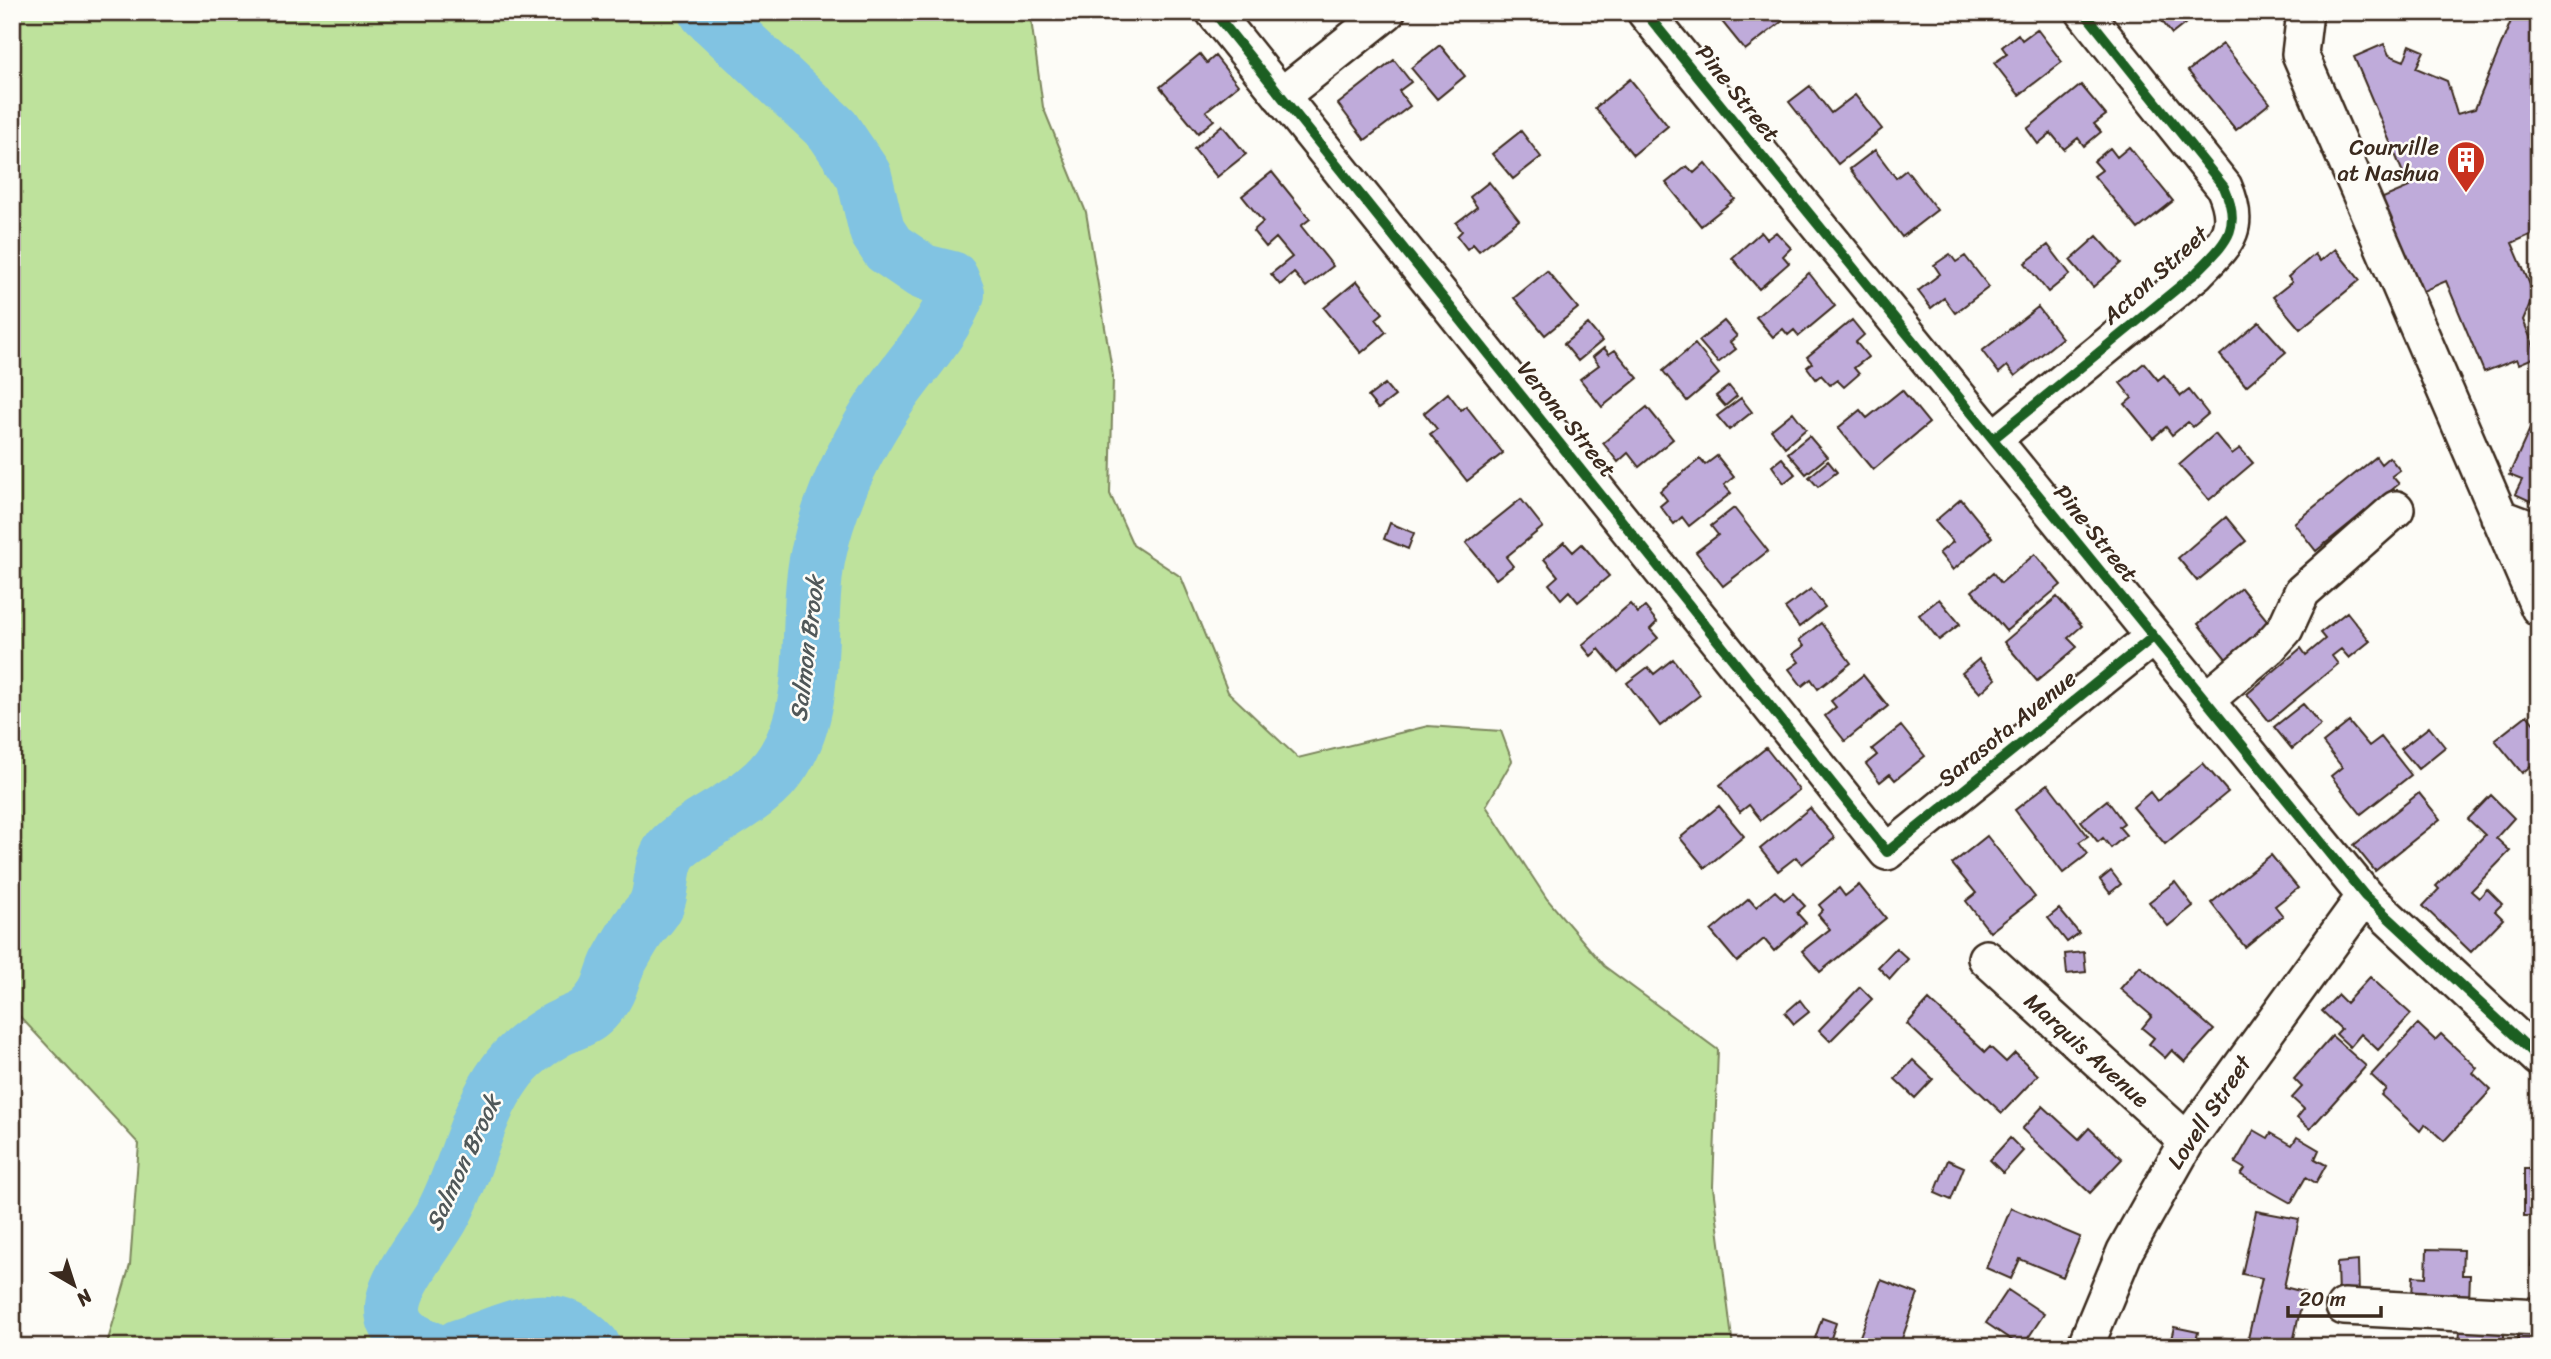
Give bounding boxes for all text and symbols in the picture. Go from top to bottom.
street label: Pine Street [1685,35,1790,152]
place label: Courville at Nashua [2337,127,2439,194]
building icon: Courville at Nashua [2445,139,2487,194]
street label: Acton Street [2092,215,2220,336]
street label: Verona Street [1506,351,1627,487]
street label: Pine Street [2043,475,2148,592]
water label: Salmon Brook [777,571,837,724]
street label: Sarasota Avenue [1928,659,2086,798]
street label: Marquis Avenue [2014,982,2159,1119]
street label: Lovell Street [2156,1045,2264,1178]
water label: Salmon Brook [413,1085,514,1238]
north arrow [38,1250,108,1320]
scale bar [2288,1275,2381,1319]
text: N [68,1280,101,1315]
text: 20 m [2299,1280,2346,1318]

